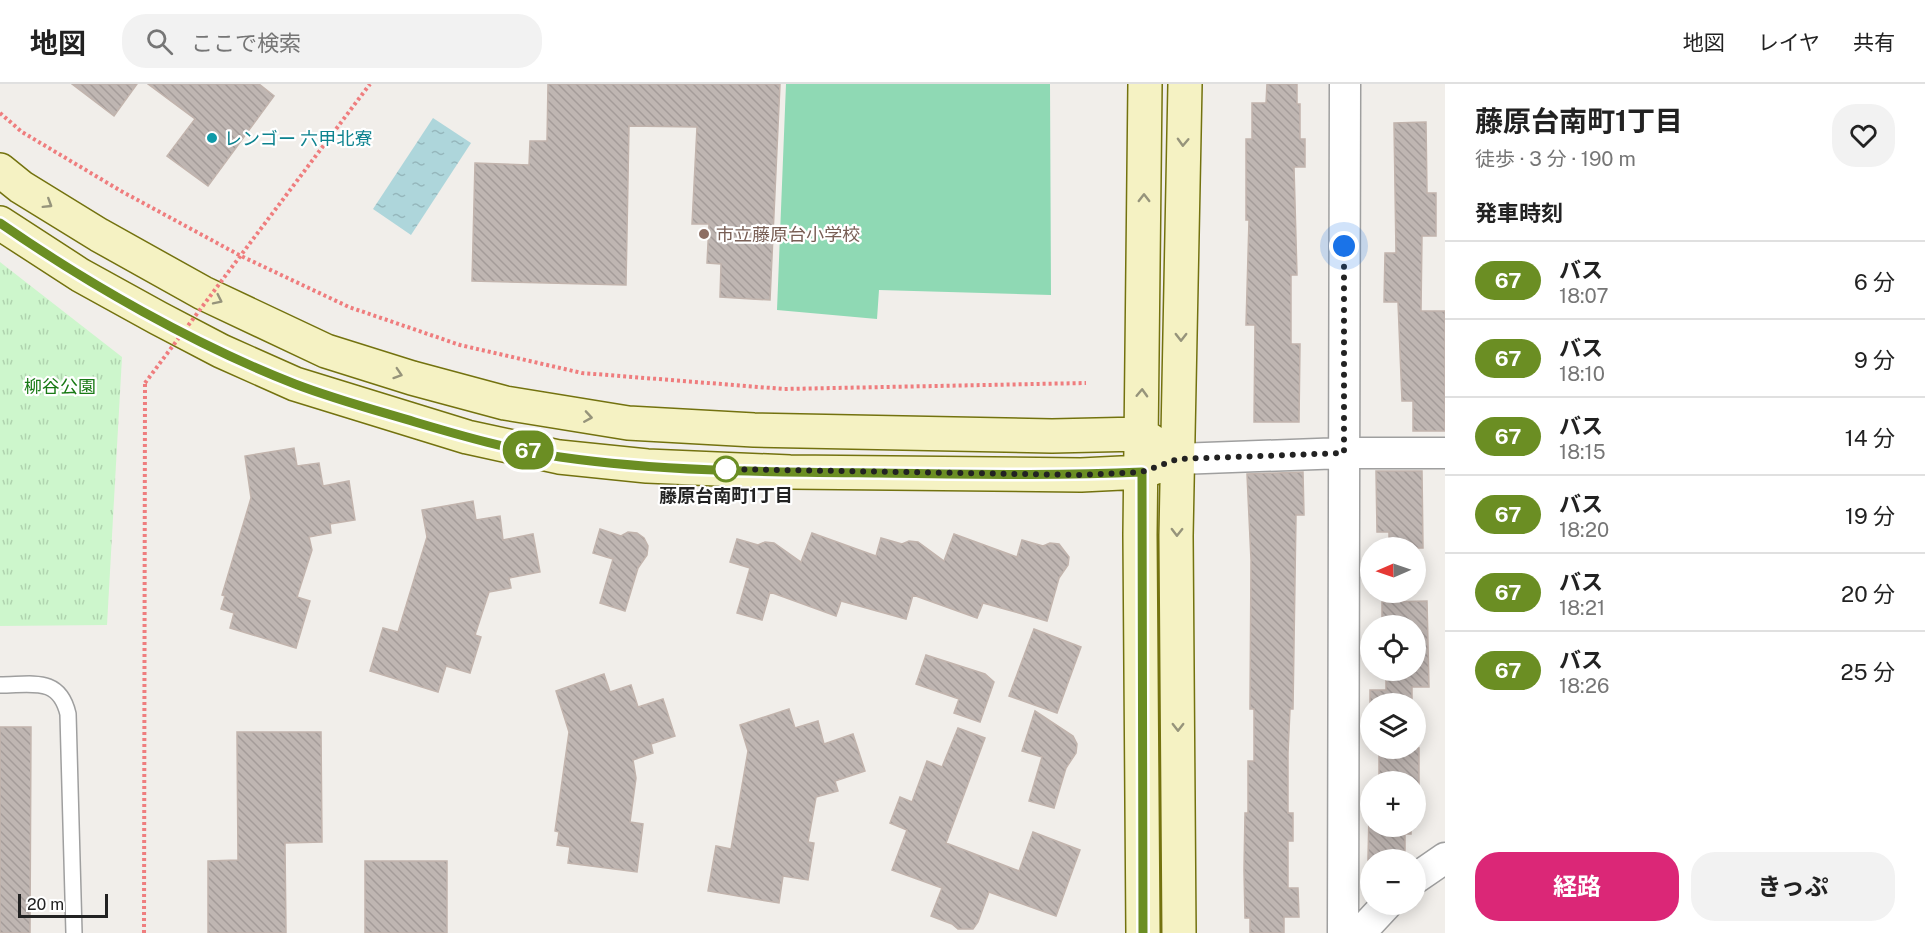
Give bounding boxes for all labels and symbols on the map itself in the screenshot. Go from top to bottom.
place label: レンゴー 六甲北寮 [224,128,372,149]
marker: レンゴー 六甲北寮 [205,131,219,145]
one-way arrow [1177,138,1190,147]
one-way arrow [1138,193,1150,202]
one-way arrow [42,196,52,208]
place label: 市立藤原台小学校 [716,224,860,245]
marker: 市立藤原台小学校 [697,227,711,241]
your location [1329,231,1359,261]
one-way arrow [211,293,222,304]
one-way arrow [1175,333,1187,342]
one-way arrow [392,367,403,379]
park label: 柳谷公園 [24,376,96,397]
one-way arrow [1136,388,1148,397]
one-way arrow [583,410,592,422]
line badge: 67 [501,430,555,470]
marker: 藤原台南町1丁目 [713,456,739,482]
place label: 藤原台南町1丁目 [659,485,793,506]
one-way arrow [1170,528,1183,537]
north arrow [1360,537,1426,603]
one-way arrow [1172,723,1184,732]
scale bar [18,891,108,918]

